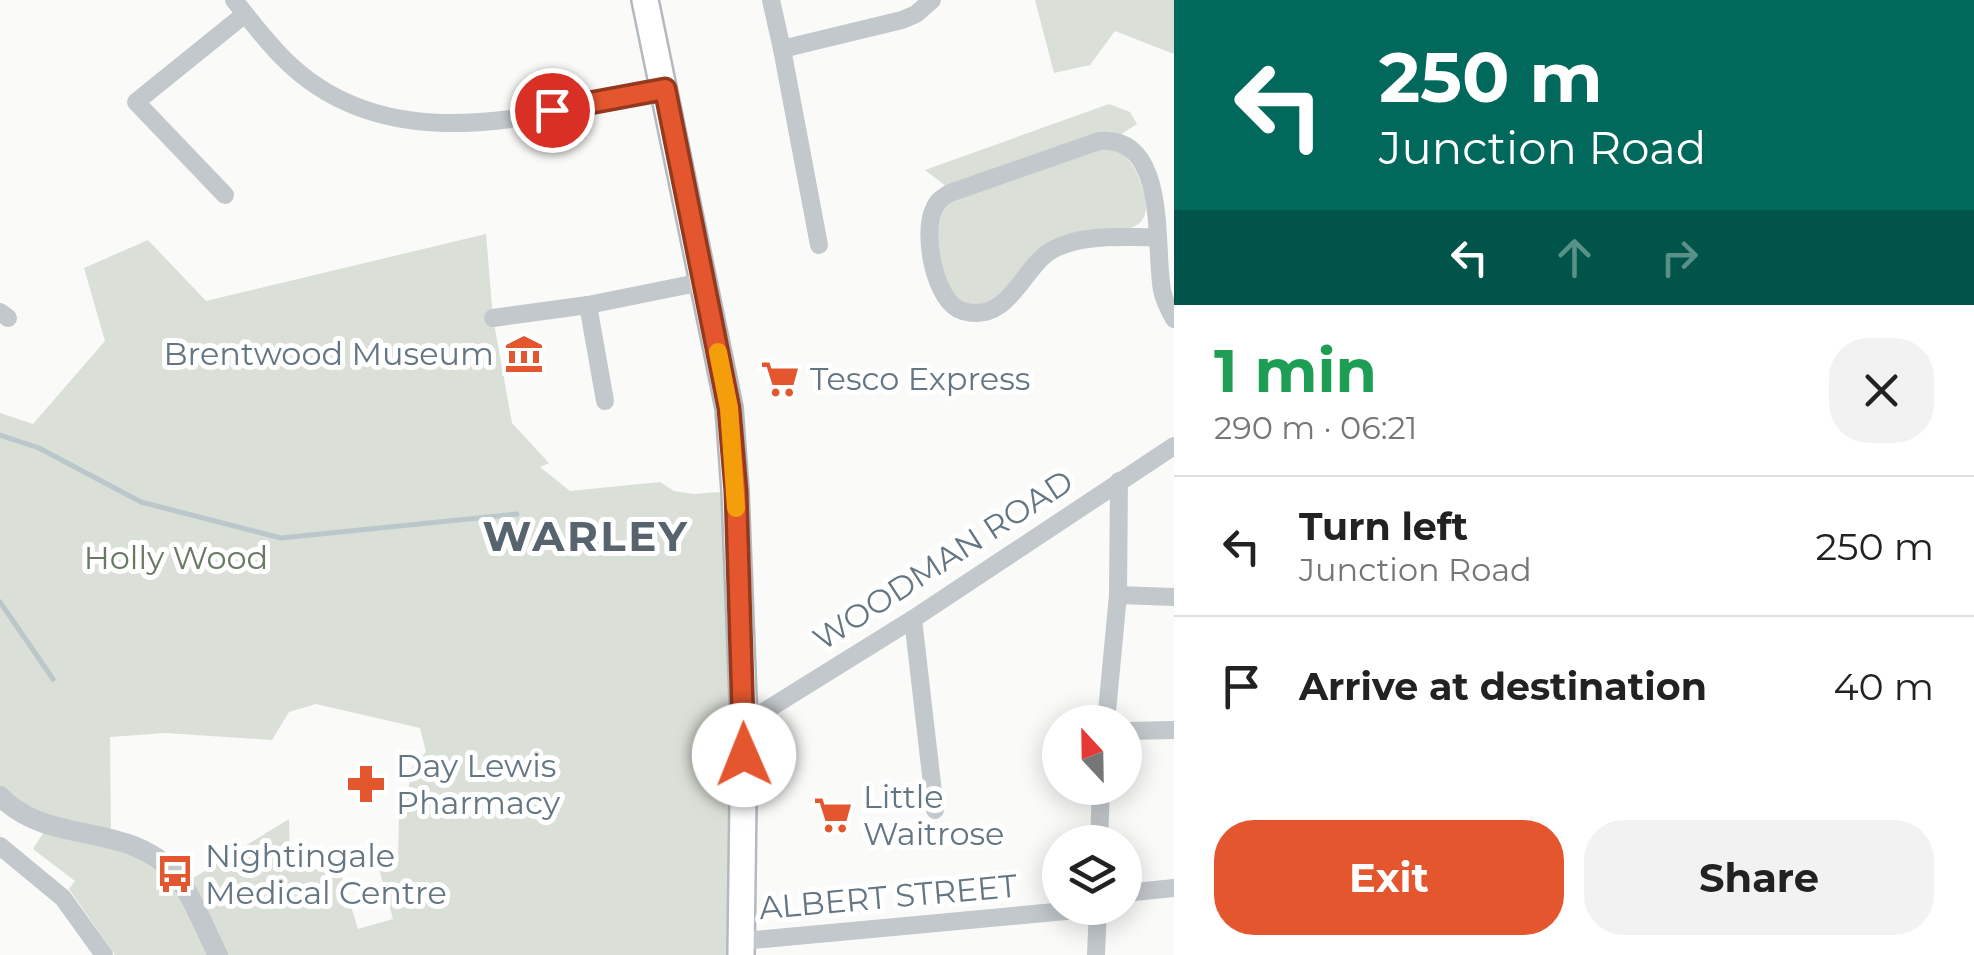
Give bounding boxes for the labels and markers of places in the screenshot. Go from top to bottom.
pin [510,68,595,153]
museum icon: Brentwood Museum [503,333,545,375]
place label: Brentwood Museum [163,334,494,373]
supermarket icon: Tesco Express [759,358,801,400]
place label: Tesco Express [810,359,1030,398]
place label: Day Lewis Pharmacy [396,746,561,822]
pharmacy icon: Day Lewis Pharmacy [345,763,387,805]
place label: Little Waitrose [863,777,1004,853]
supermarket icon: Little Waitrose [812,794,854,836]
place label: Nightingale Medical Centre [205,836,447,912]
bus stop icon: Nightingale Medical Centre [154,853,196,895]

